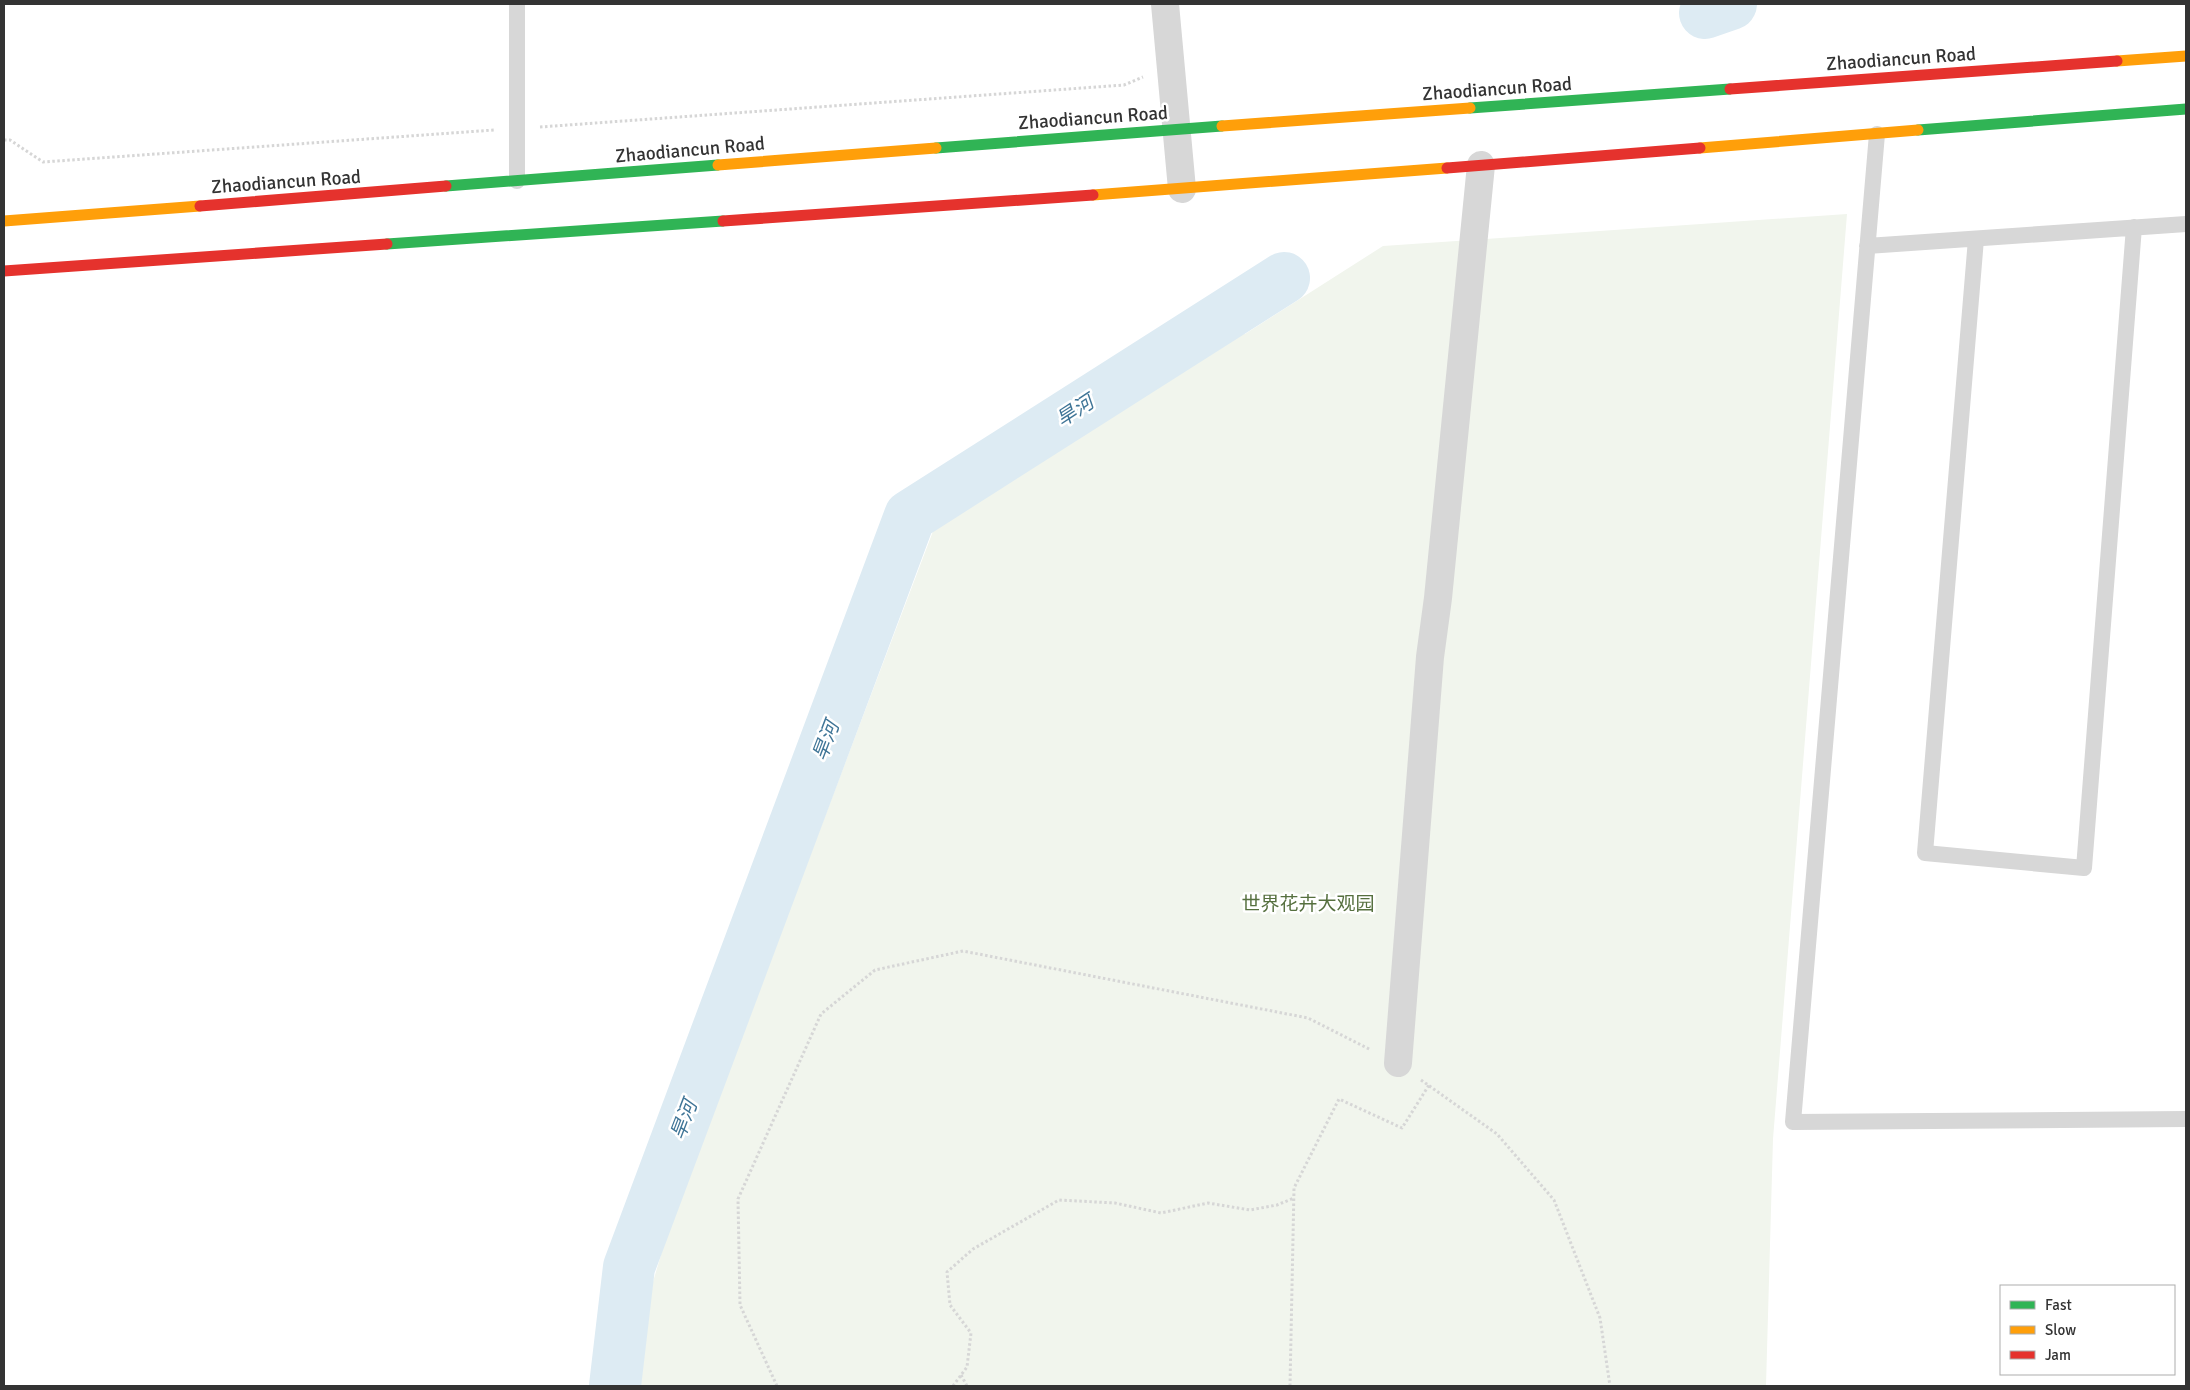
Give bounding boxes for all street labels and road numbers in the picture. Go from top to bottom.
street label: Zhaodiancun Road [1825,42,1977,76]
street label: Zhaodiancun Road [1421,72,1573,106]
street label: Zhaodiancun Road [1017,101,1169,135]
street label: Zhaodiancun Road [614,132,766,168]
street label: Zhaodiancun Road [210,165,362,199]

